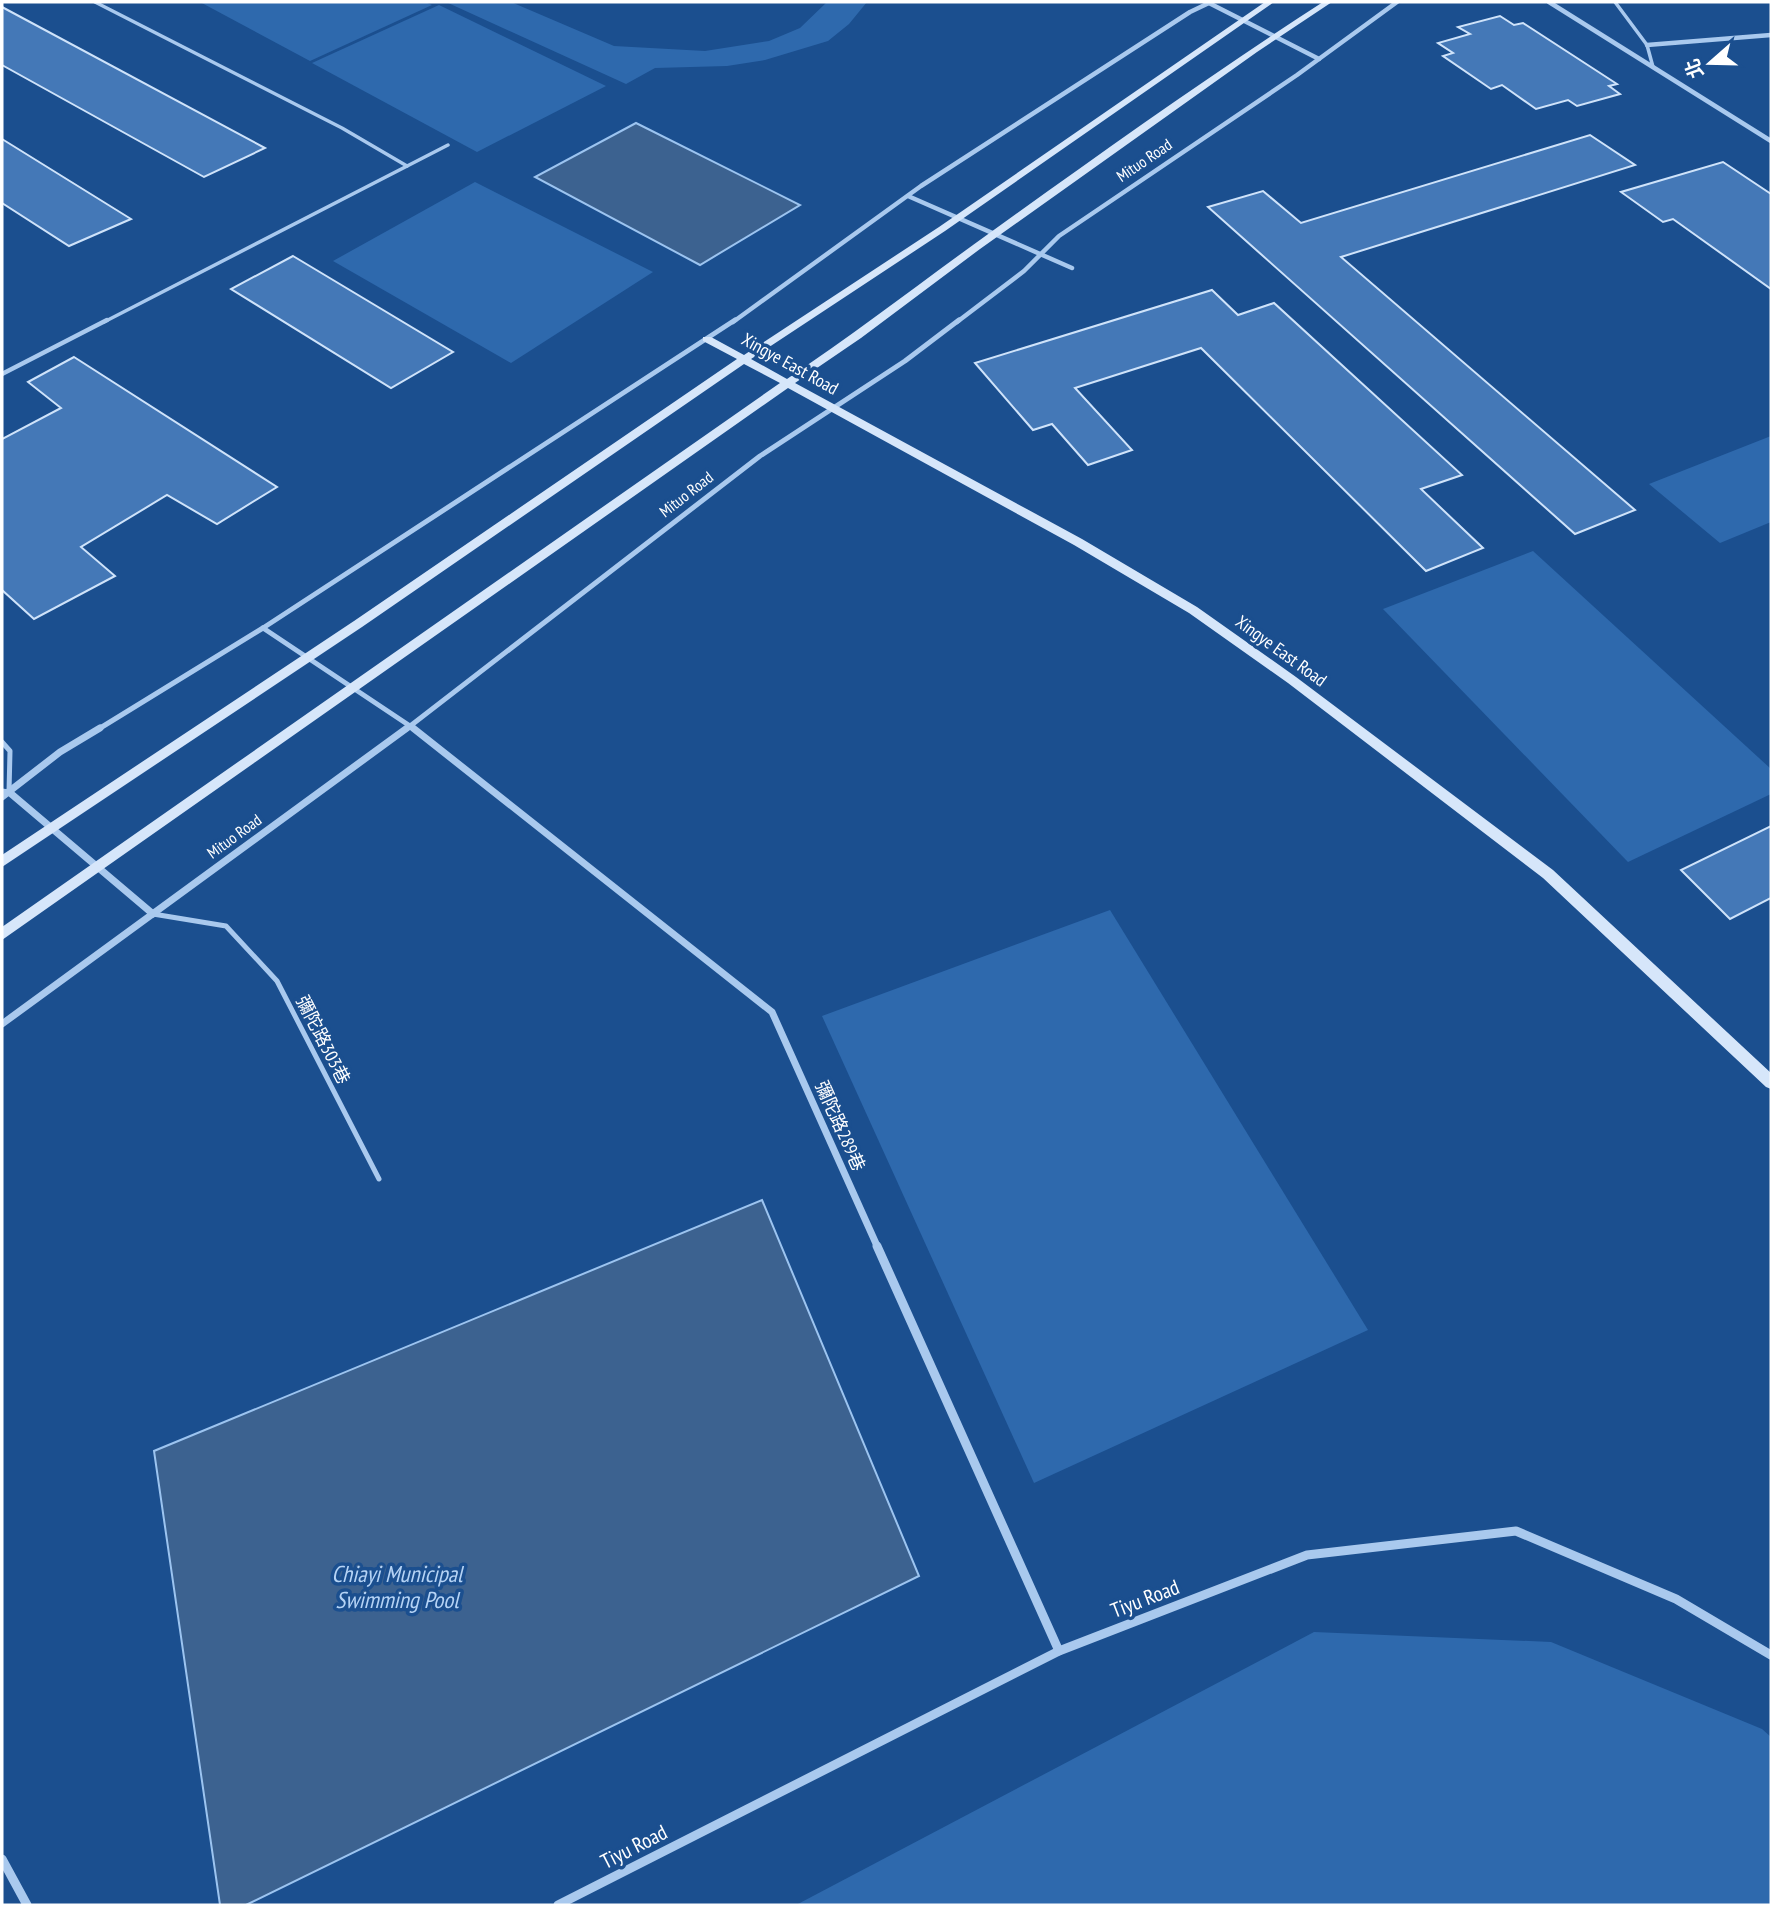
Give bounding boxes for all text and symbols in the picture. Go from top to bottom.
north arrow [1675,28,1745,98]
text: 北 [1679,56,1709,82]
street label: Mituo Road [1112,134,1176,186]
street label: Xingye East Road [738,328,843,400]
street label: Mituo Road [655,467,717,521]
street label: Xingye East Road [1231,610,1331,691]
street label: Mituo Road [203,809,265,862]
street label: 彌陀路303巷 [291,992,356,1088]
street label: 彌陀路289巷 [810,1077,871,1174]
water label: Chiayi Municipal Swimming Pool [332,1559,465,1614]
street label: Tiyu Road [1107,1573,1183,1624]
street label: Tiyu Road [596,1818,672,1875]

